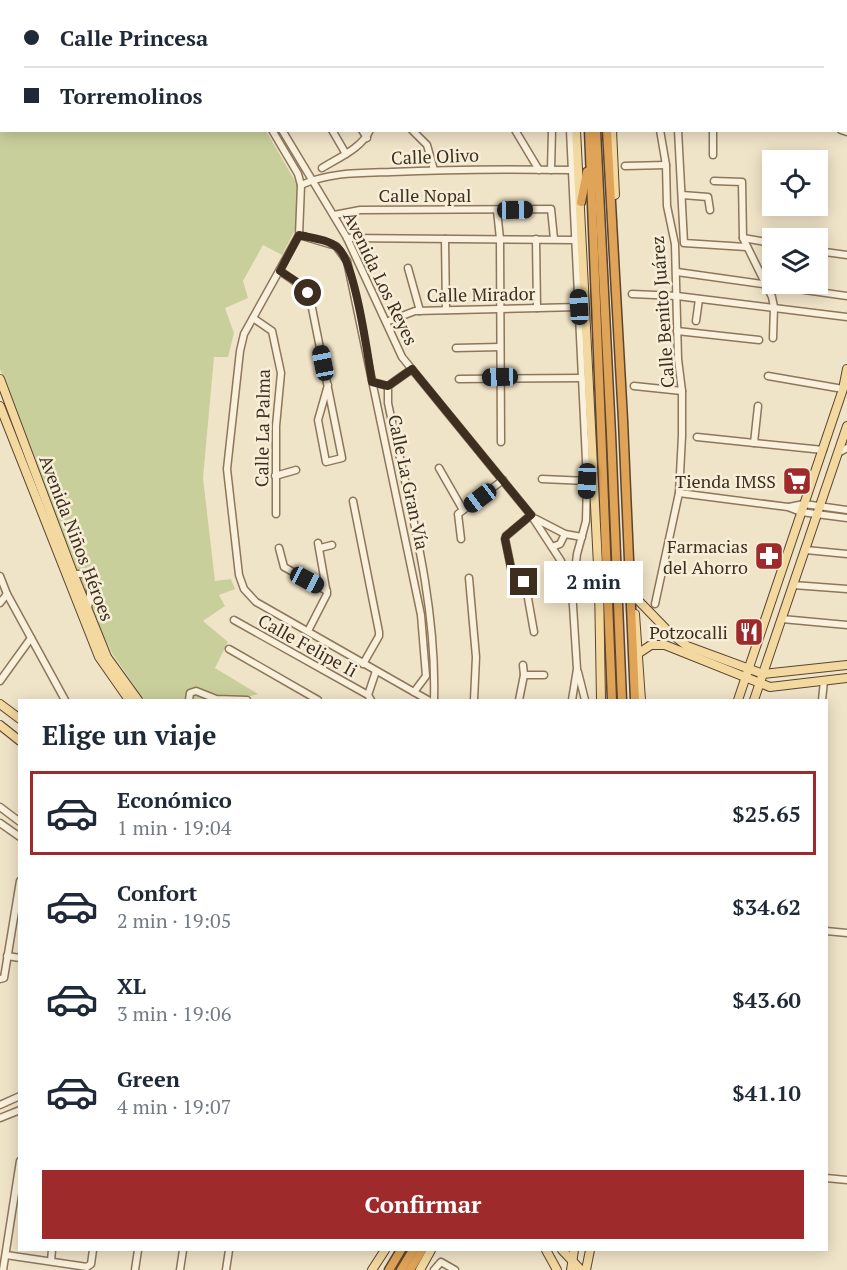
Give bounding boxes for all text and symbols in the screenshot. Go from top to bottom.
text: Calle Princesa [60,23,208,52]
text: Torremolinos [60,81,203,110]
street label: Calle Olivo [391,142,479,170]
map controls [762,150,828,294]
button: locate [762,150,828,216]
street label: Calle Nopal [379,183,471,207]
car [497,201,533,219]
street label: Avenida Los Reyes [338,207,424,349]
button: layers [762,228,828,294]
street label: Calle Benito Juárez [645,235,679,389]
route start [294,279,321,306]
street label: Calle Mirador [426,281,536,307]
car [569,289,589,325]
car [311,344,335,382]
car [482,367,518,387]
street label: Calle La Palma [249,369,275,487]
street label: Calle La Gran Vía [383,412,435,552]
street label: Avenida Niños Héroes [34,452,120,624]
car [577,463,597,499]
supermarket icon: Tienda IMSS [781,465,813,497]
place label: Tienda IMSS [675,469,776,493]
car [460,480,500,516]
place label: Farmacias del Ahorro [663,534,748,579]
pharmacy icon: Farmacias del Ahorro [753,540,785,572]
callout: 2 min [545,561,644,603]
car [287,564,327,596]
route end [510,568,537,595]
text: 2 min [566,568,621,595]
street label: Calle Felipe Ii [254,608,362,682]
restaurant icon: Potzocalli [733,616,765,648]
place label: Potzocalli [649,620,728,644]
text: Elige un viaje [42,717,216,753]
text: Económico [117,785,232,814]
icon: car [45,786,99,840]
text: $25.65 [732,799,801,828]
text: 1 min · 19:04 [117,814,231,841]
text: Confort [117,878,197,907]
icon: car [45,879,99,933]
text: $34.62 [732,892,801,921]
text: 2 min · 19:05 [117,907,231,934]
text: XL [117,971,146,1000]
icon: car [45,972,99,1026]
text: $43.60 [732,985,801,1014]
text: 3 min · 19:06 [117,1000,231,1027]
text: Green [117,1064,180,1093]
icon: car [45,1065,99,1119]
text: $41.10 [732,1078,801,1107]
text: 4 min · 19:07 [117,1093,231,1120]
button: Confirmar [42,1170,804,1239]

